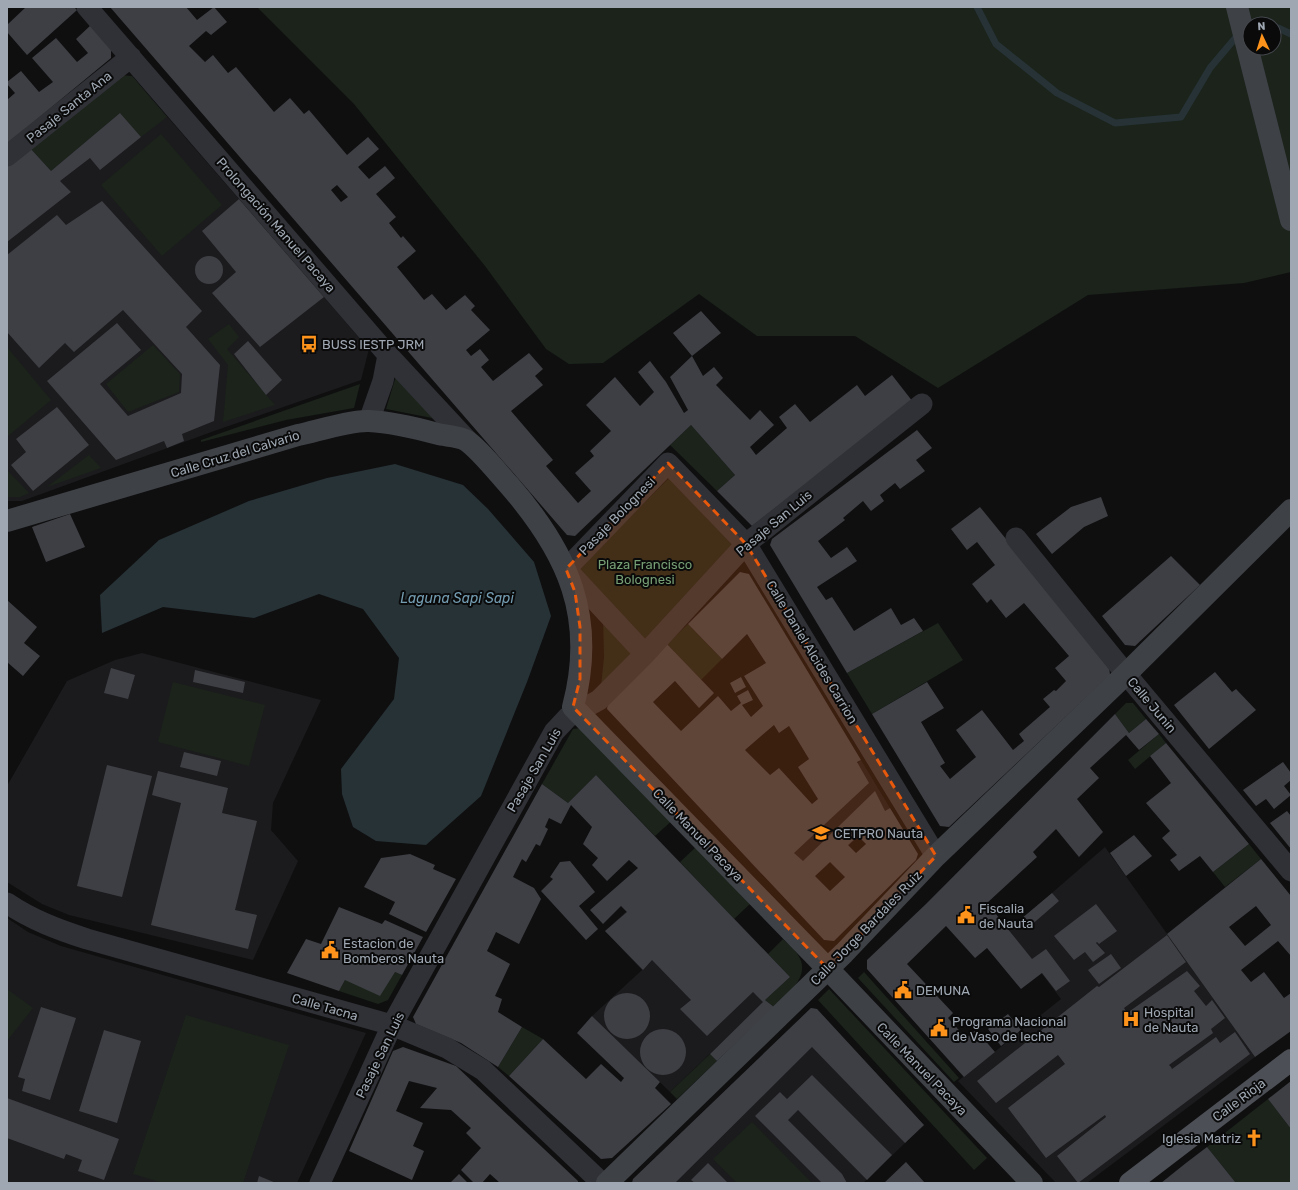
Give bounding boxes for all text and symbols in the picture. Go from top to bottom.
north arrow [1242,16,1282,56]
text: N [1257,20,1266,33]
street label: Pasaje Santa Ana [23,68,115,146]
street label: Prolongación Manuel Pacaya [213,155,339,296]
bus stop icon: BUSS IESTP JRM [299,334,319,354]
place label: BUSS IESTP JRM [322,337,424,352]
street label: Calle Cruz del Calvario [169,427,301,481]
street label: Pasaje Bolognesi [576,474,659,559]
street label: Pasaje San Luis [733,487,815,559]
park label: Plaza Francisco Bolognesi [598,557,692,588]
street label: Calle Daniel Alcides Carrion [763,578,861,726]
water label: Laguna Sapi Sapi [400,590,514,607]
street label: Calle Junin [1125,674,1179,736]
street label: Pasaje San Luis [504,725,564,815]
street label: Calle Manuel Pacaya [650,785,746,885]
school or university icon: CETPRO Nauta [811,823,831,843]
place label: CETPRO Nauta [834,826,923,841]
street label: Calle Jorge Bardales Ruiz [807,867,926,989]
place label: Fiscalia de Nauta [979,901,1034,931]
public building icon: Fiscalia de Nauta [956,905,976,925]
place label: Estacion de Bomberos Nauta [343,936,444,966]
public building icon: Estacion de Bomberos Nauta [320,940,340,960]
public building icon: DEMUNA [893,980,913,1000]
place label: DEMUNA [916,983,970,998]
street label: Calle Tacna [290,990,360,1024]
place label: Hospital de Nauta [1144,1005,1199,1035]
street label: Pasaje San Luis [353,1009,408,1101]
hospital icon: Hospital de Nauta [1121,1009,1141,1029]
place label: Programa Nacional de Vaso de leche [952,1014,1067,1044]
public building icon: Programa Nacional de Vaso de leche [929,1018,949,1038]
street label: Calle Manuel Pacaya [874,1019,970,1119]
street label: Calle Rioja [1210,1075,1268,1125]
church icon: Iglesia Matriz [1244,1128,1264,1148]
place label: Iglesia Matriz [1162,1131,1241,1147]

